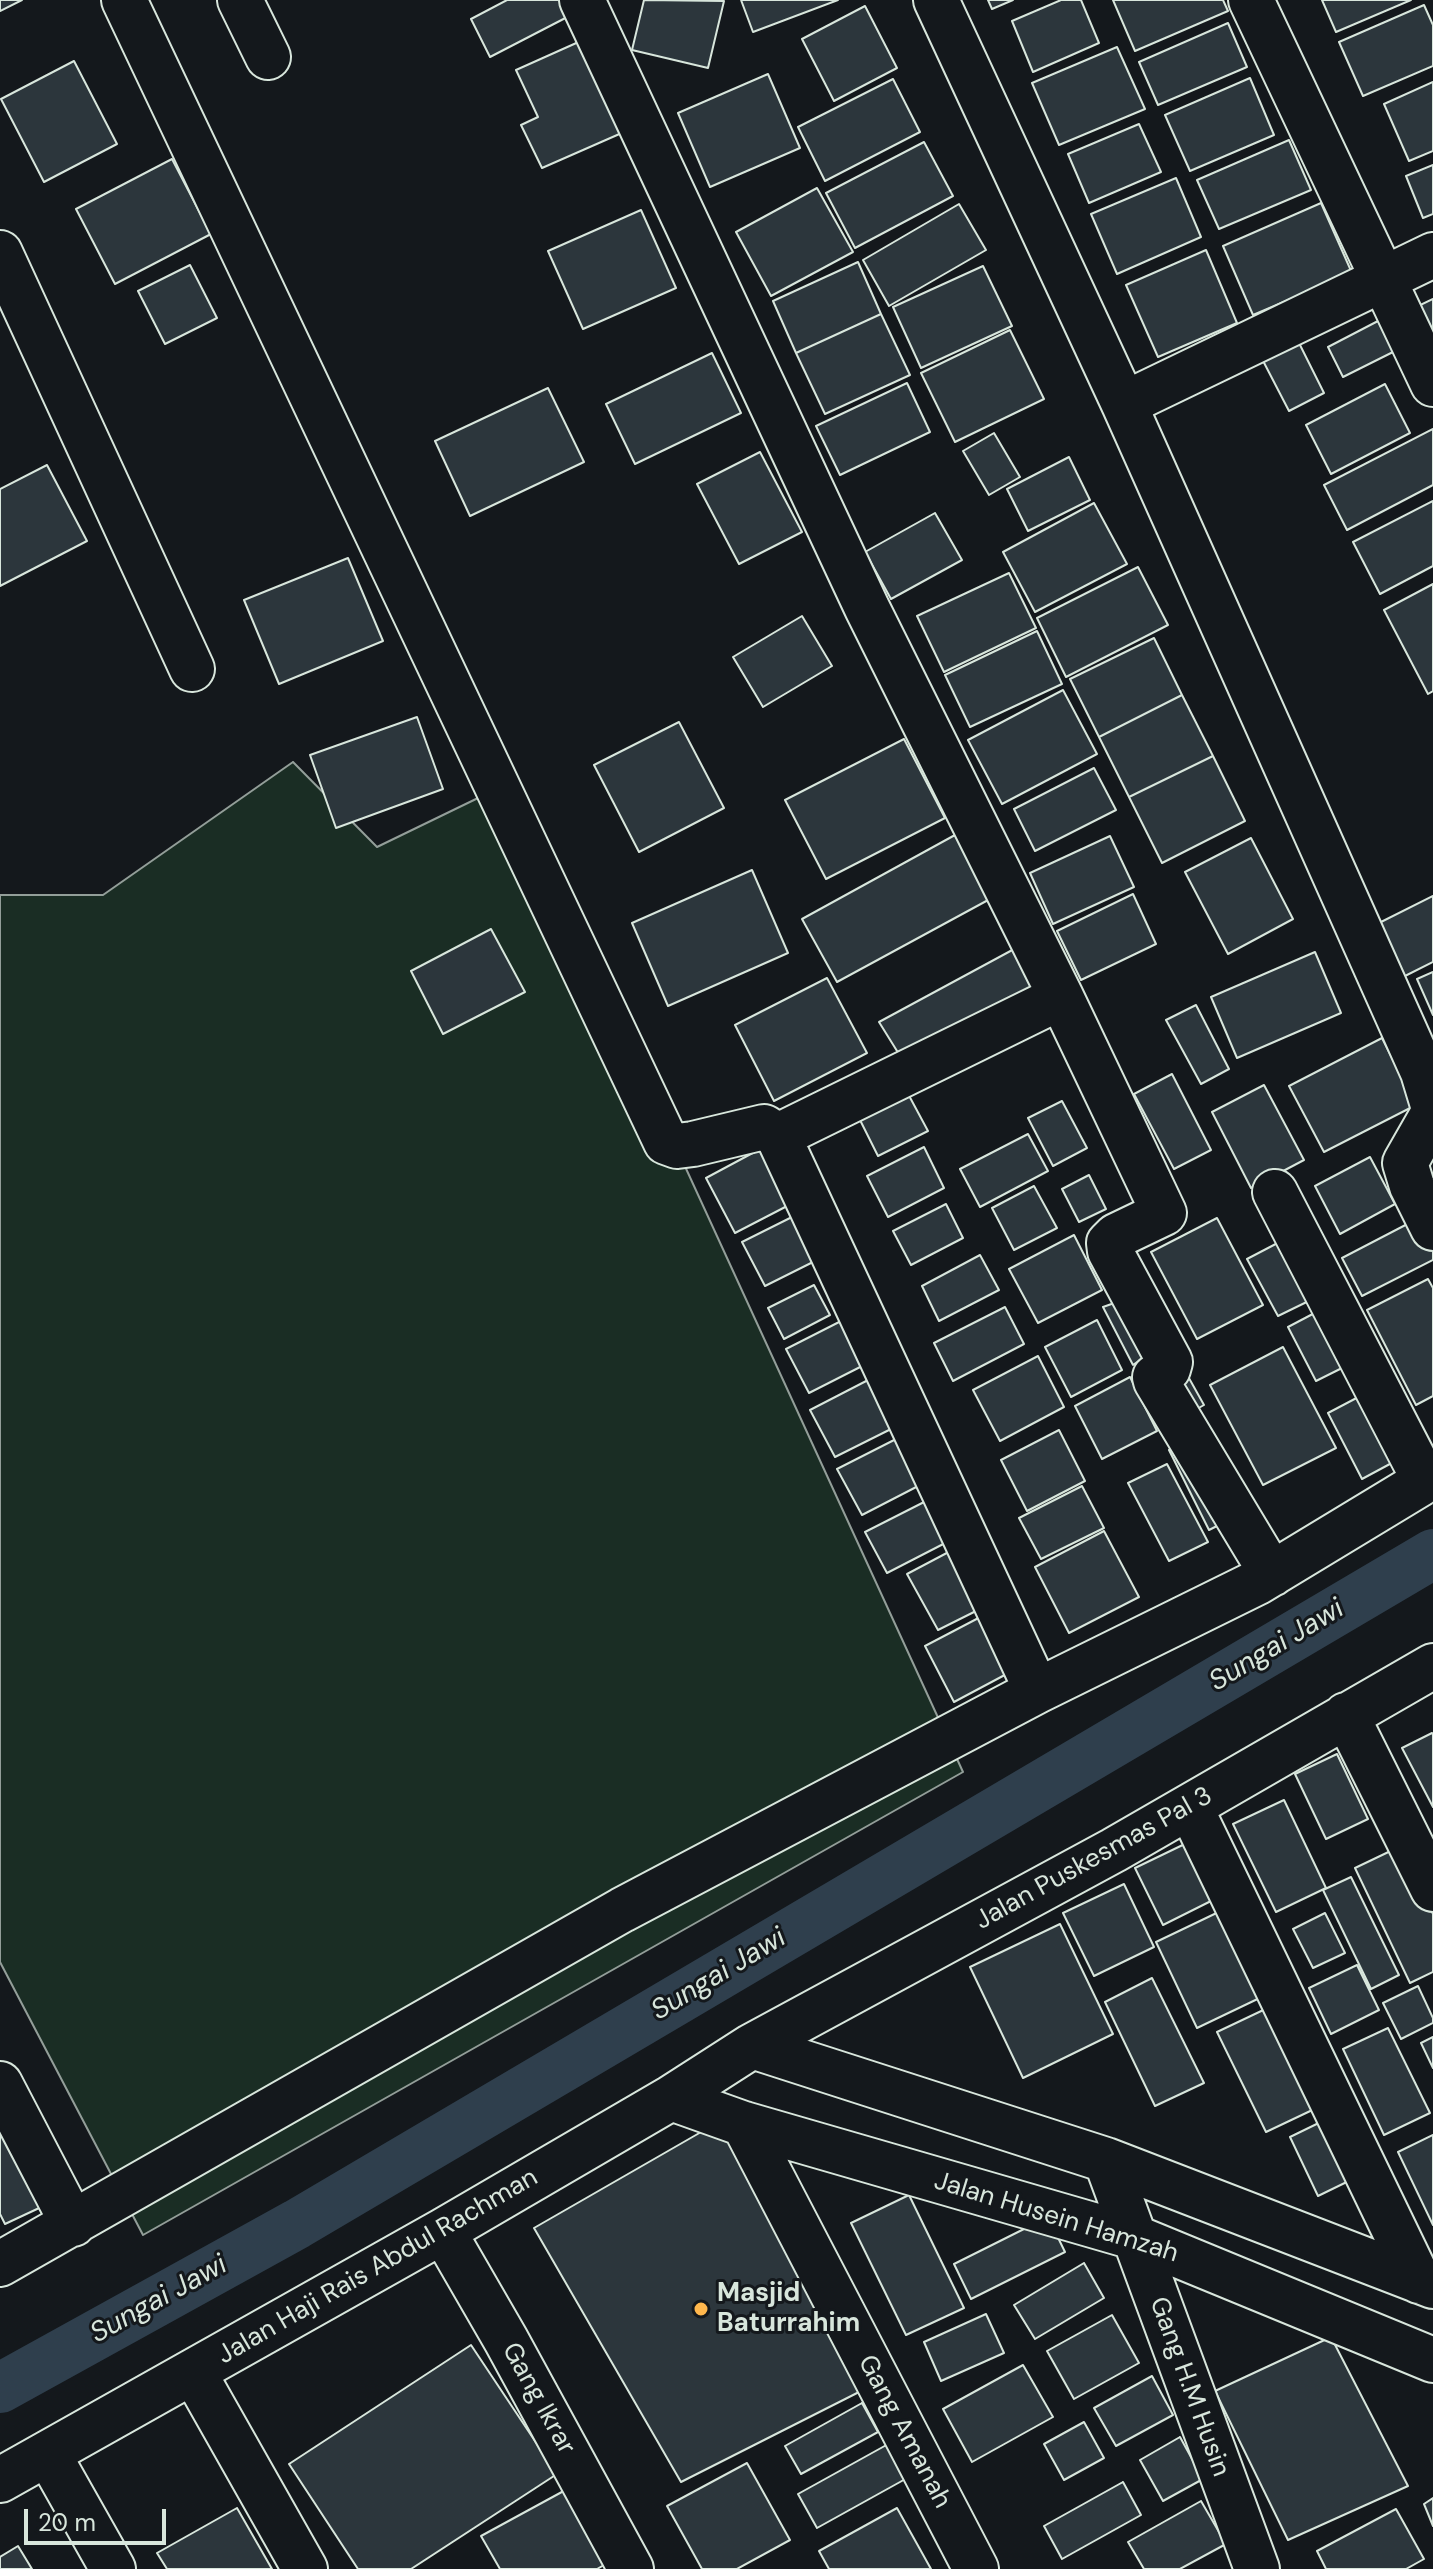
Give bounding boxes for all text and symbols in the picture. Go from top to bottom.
water label: Sungai Jawi [1204,1593,1350,1699]
street label: Jalan Puskesmas Pal 3 [970,1781,1218,1937]
water label: Sungai Jawi [646,1922,792,2028]
street label: Jalan Haji Rais Abdul Rachman [212,2162,544,2372]
street label: Jalan Husein Hamzah [930,2166,1182,2270]
water label: Sungai Jawi [85,2249,233,2351]
place label: Masjid Baturrahim [717,2278,860,2340]
street label: Gang H.M Husin [1142,2293,1236,2481]
marker: Masjid Baturrahim [692,2300,710,2318]
street label: Gang Ikrar [495,2338,581,2460]
street label: Gang Amanah [851,2350,957,2514]
scale bar [28,2493,170,2543]
text: 20 m [38,2507,96,2538]

